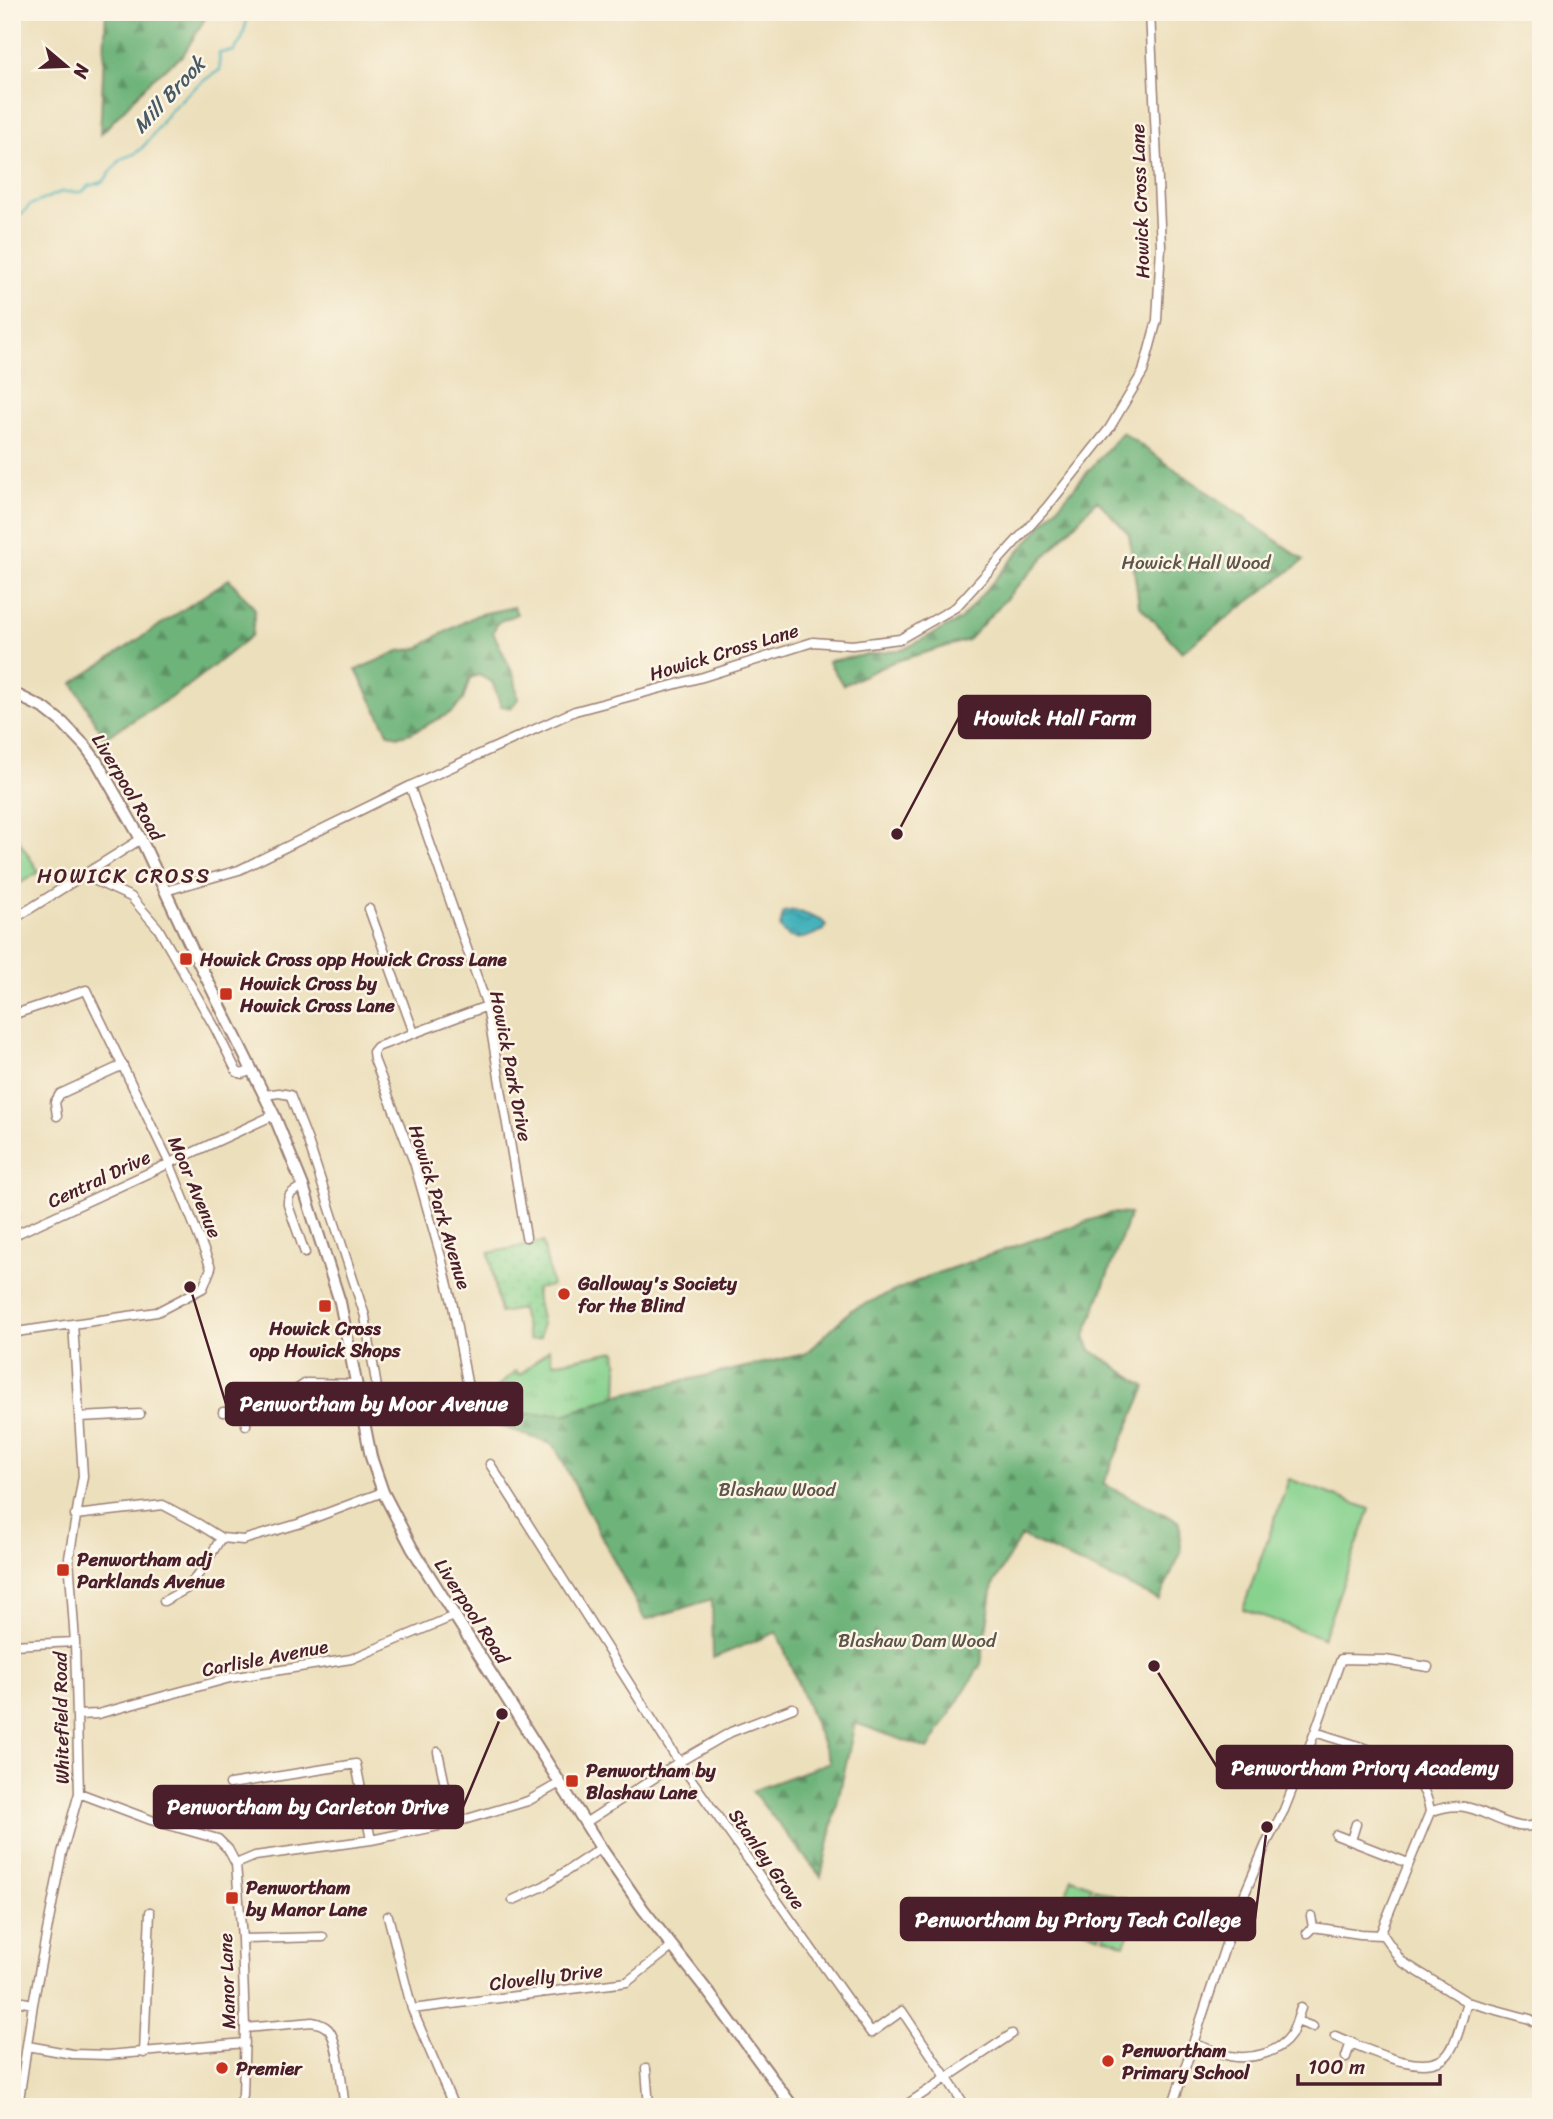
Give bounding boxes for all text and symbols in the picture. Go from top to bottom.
north arrow [32,32,102,102]
water label: Mill Brook [123,45,217,143]
text: N [64,59,100,84]
street label: Howick Cross Lane [1121,123,1159,279]
park label: Howick Hall Wood [1122,546,1272,579]
street label: Howick Cross Lane [645,614,803,690]
callout: Howick Hall Farm [959,696,1150,738]
text: Howick Hall Farm [973,699,1137,737]
street label: Liverpool Road [83,727,174,848]
district label: HOWICK CROSS [37,857,211,895]
place label: Howick Cross opp Howick Cross Lane [199,943,508,976]
marker: Howick Cross opp Howick Cross Lane [178,951,194,967]
place label: Howick Cross by Howick Cross Lane [239,967,395,1022]
marker: Howick Cross by Howick Cross Lane [218,986,234,1002]
street label: Howick Park Drive [480,988,542,1144]
street label: Howick Park Avenue [399,1121,481,1293]
street label: Moor Avenue [159,1131,231,1243]
street label: Central Drive [42,1141,156,1217]
place label: Galloway's Society for the Blind [577,1267,738,1322]
marker: Galloway's Society for the Blind [556,1286,572,1302]
marker: Howick Cross opp Howick Shops [317,1298,333,1314]
place label: Howick Cross opp Howick Shops [250,1312,402,1367]
callout: Penwortham by Moor Avenue [226,1383,522,1425]
text: Penwortham by Moor Avenue [240,1385,508,1423]
park label: Blashaw Wood [719,1473,836,1506]
place label: Penwortham adj Parklands Avenue [77,1543,225,1598]
street label: Liverpool Road [425,1551,519,1671]
marker: Penwortham adj Parklands Avenue [55,1562,71,1578]
park label: Blashaw Dam Wood [838,1624,998,1657]
street label: Carlisle Avenue [199,1630,331,1686]
street label: Whitefield Road [43,1651,79,1784]
callout: Penwortham Priory Academy [1217,1746,1512,1788]
text: Penwortham Priory Academy [1231,1749,1500,1787]
place label: Penwortham by Blashaw Lane [586,1754,717,1809]
marker: Penwortham by Blashaw Lane [564,1773,580,1789]
callout: Penwortham by Carleton Drive [154,1786,463,1828]
text: Penwortham by Carleton Drive [167,1788,449,1826]
street label: Stanley Grove [720,1801,814,1917]
place label: Penwortham by Manor Lane [245,1871,368,1926]
marker: Penwortham by Manor Lane [224,1890,240,1906]
callout: Penwortham by Priory Tech College [901,1898,1255,1940]
text: Penwortham by Priory Tech College [915,1901,1242,1939]
street label: Manor Lane [209,1932,245,2030]
street label: Clovelly Drive [487,1954,605,2000]
place label: Penwortham Primary School [1122,2034,1251,2089]
scale bar [1298,2042,1439,2086]
text: 100 m [1308,2048,1365,2086]
place label: Premier [236,2052,303,2085]
marker: Penwortham Primary School [1100,2053,1116,2069]
marker: Premier [214,2060,230,2076]

